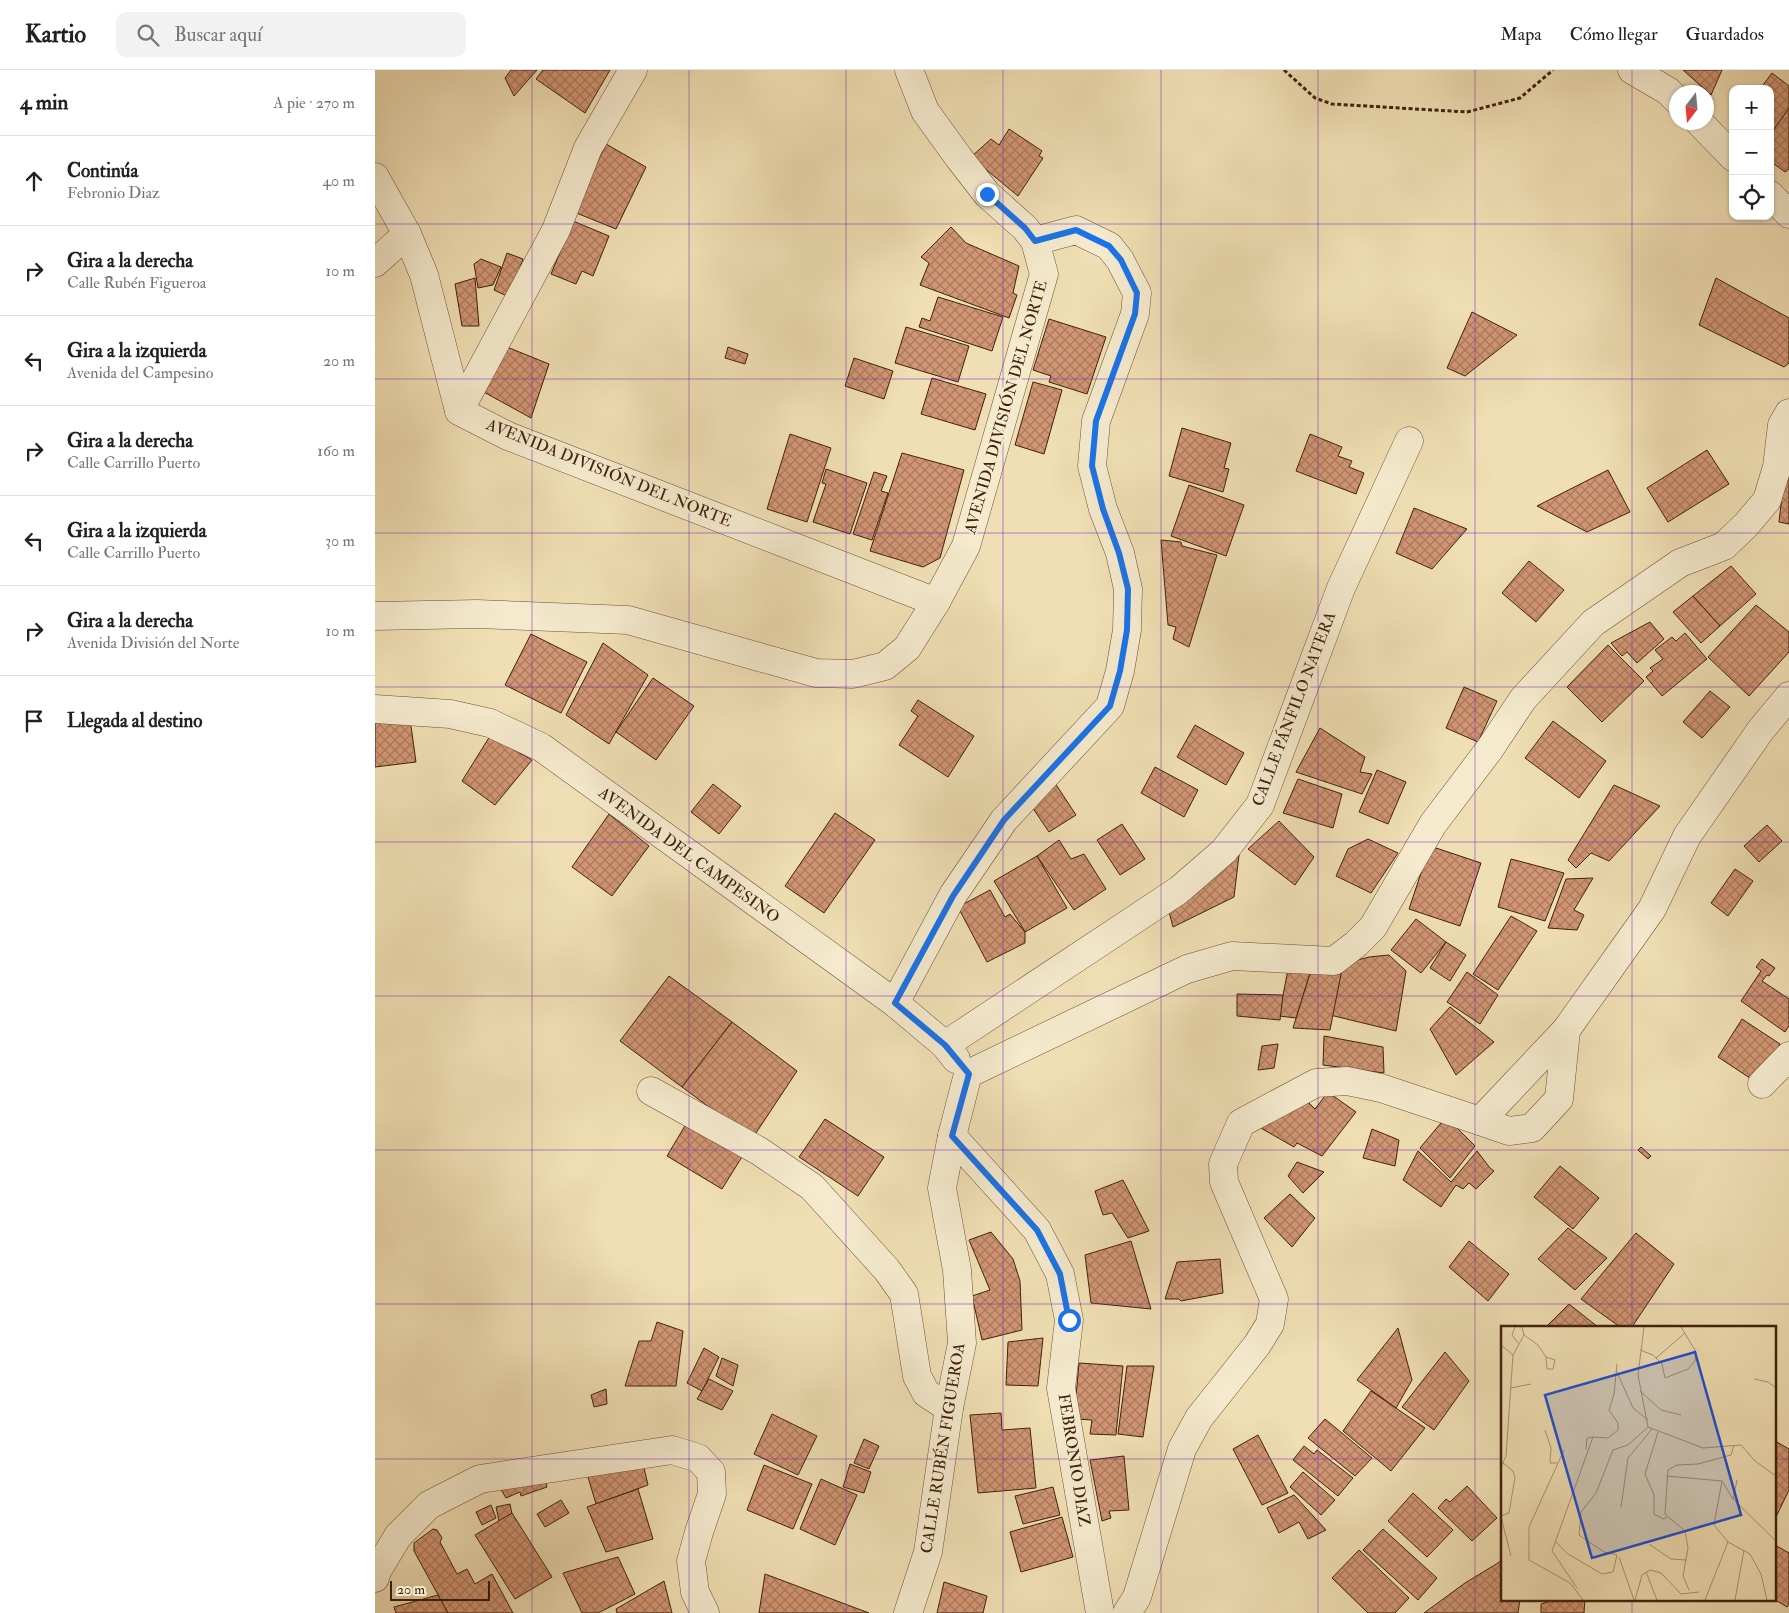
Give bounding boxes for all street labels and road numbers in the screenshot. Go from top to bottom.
street label: AVENIDA DIVISIÓN DEL NORTE [959,278,1052,537]
street label: AVENIDA DIVISIÓN DEL NORTE [483,413,735,531]
street label: CALLE PÁNFILO NATERA [1247,609,1340,809]
street label: AVENIDA DEL CAMPESINO [594,782,784,928]
street label: CALLE RUBÉN FIGUEROA [915,1341,970,1555]
street label: FEBRONIO DIAZ [1054,1392,1094,1528]

